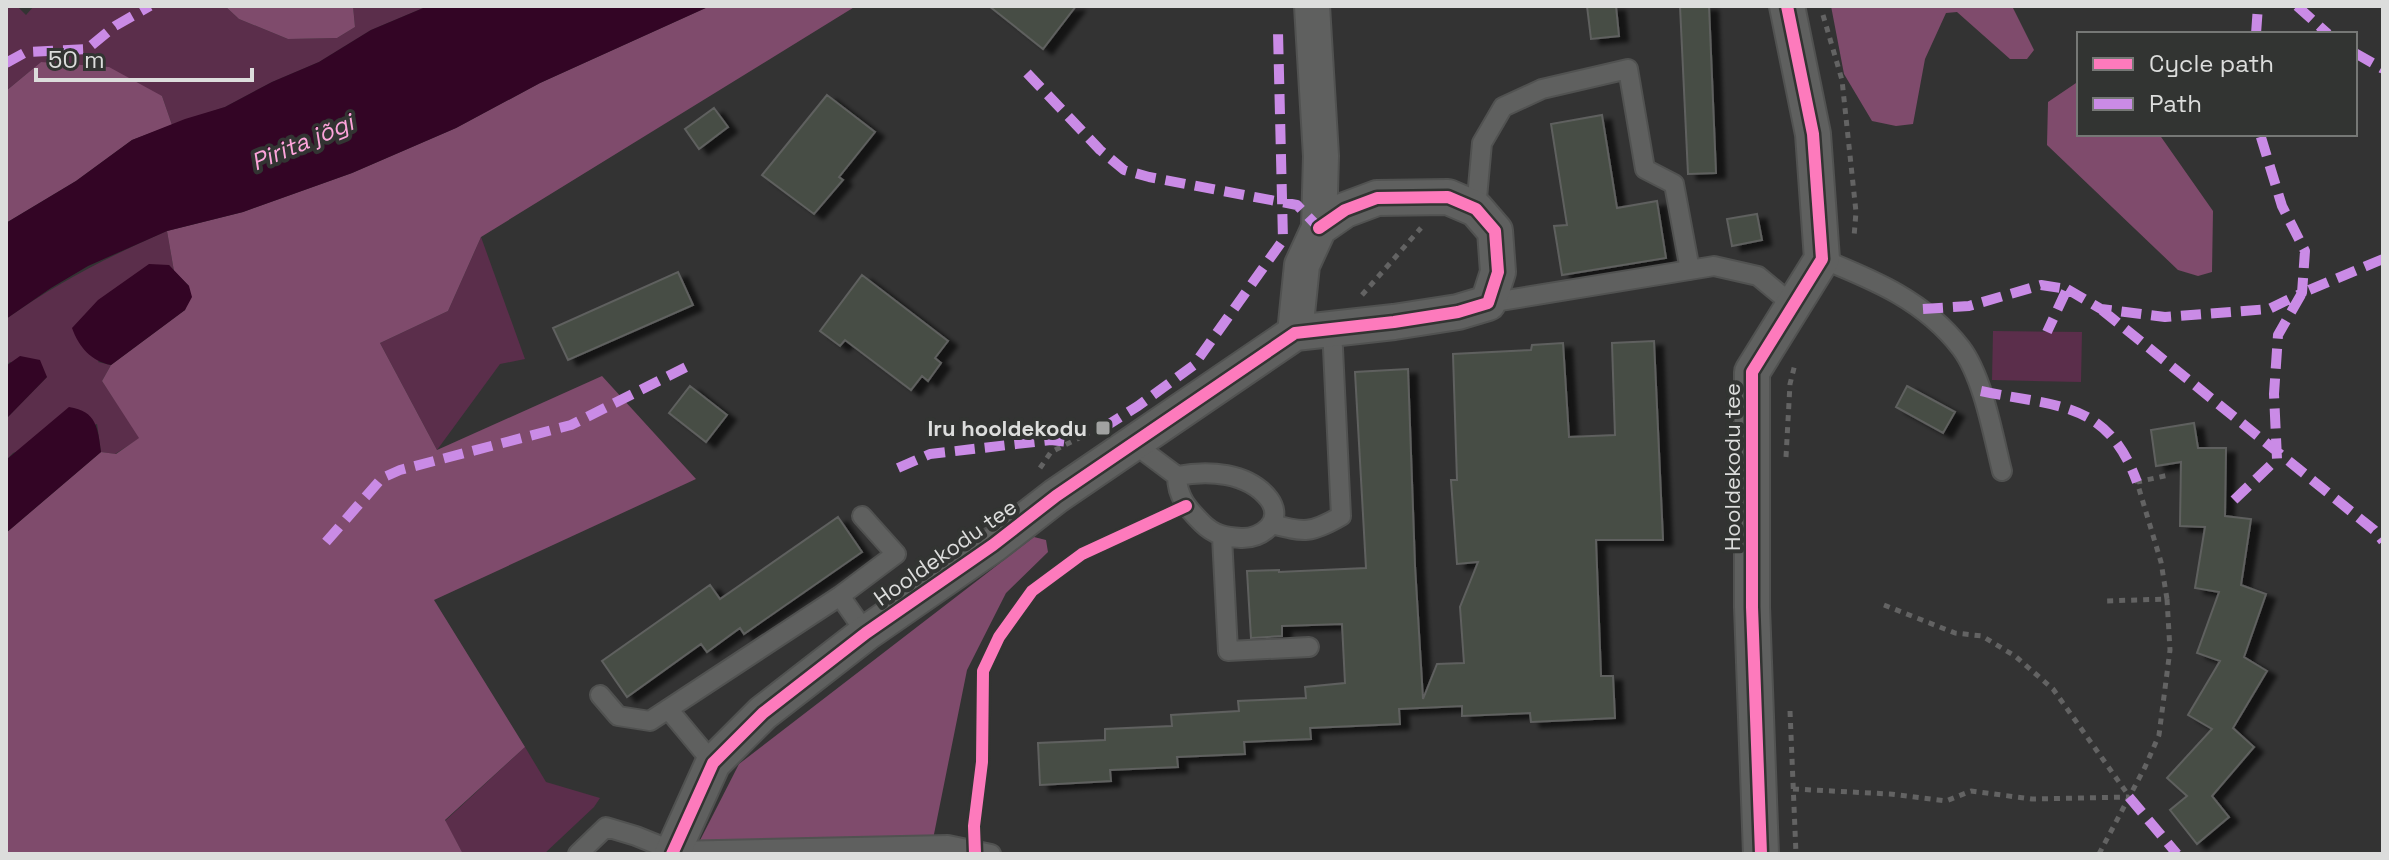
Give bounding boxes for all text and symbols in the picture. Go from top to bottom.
scale bar [36,32,252,82]
legend [2077,32,2357,136]
text: 50 m [48,44,105,75]
text: Cycle path [2149,48,2274,79]
text: Path [2149,88,2202,119]
water label: Pirita jõgi [246,105,361,177]
street label: Hooldekodu tee [1718,383,1746,551]
place label: Iru hooldekodu [927,414,1087,442]
marker: Iru hooldekodu [1094,419,1112,437]
street label: Hooldekodu tee [868,492,1022,612]

